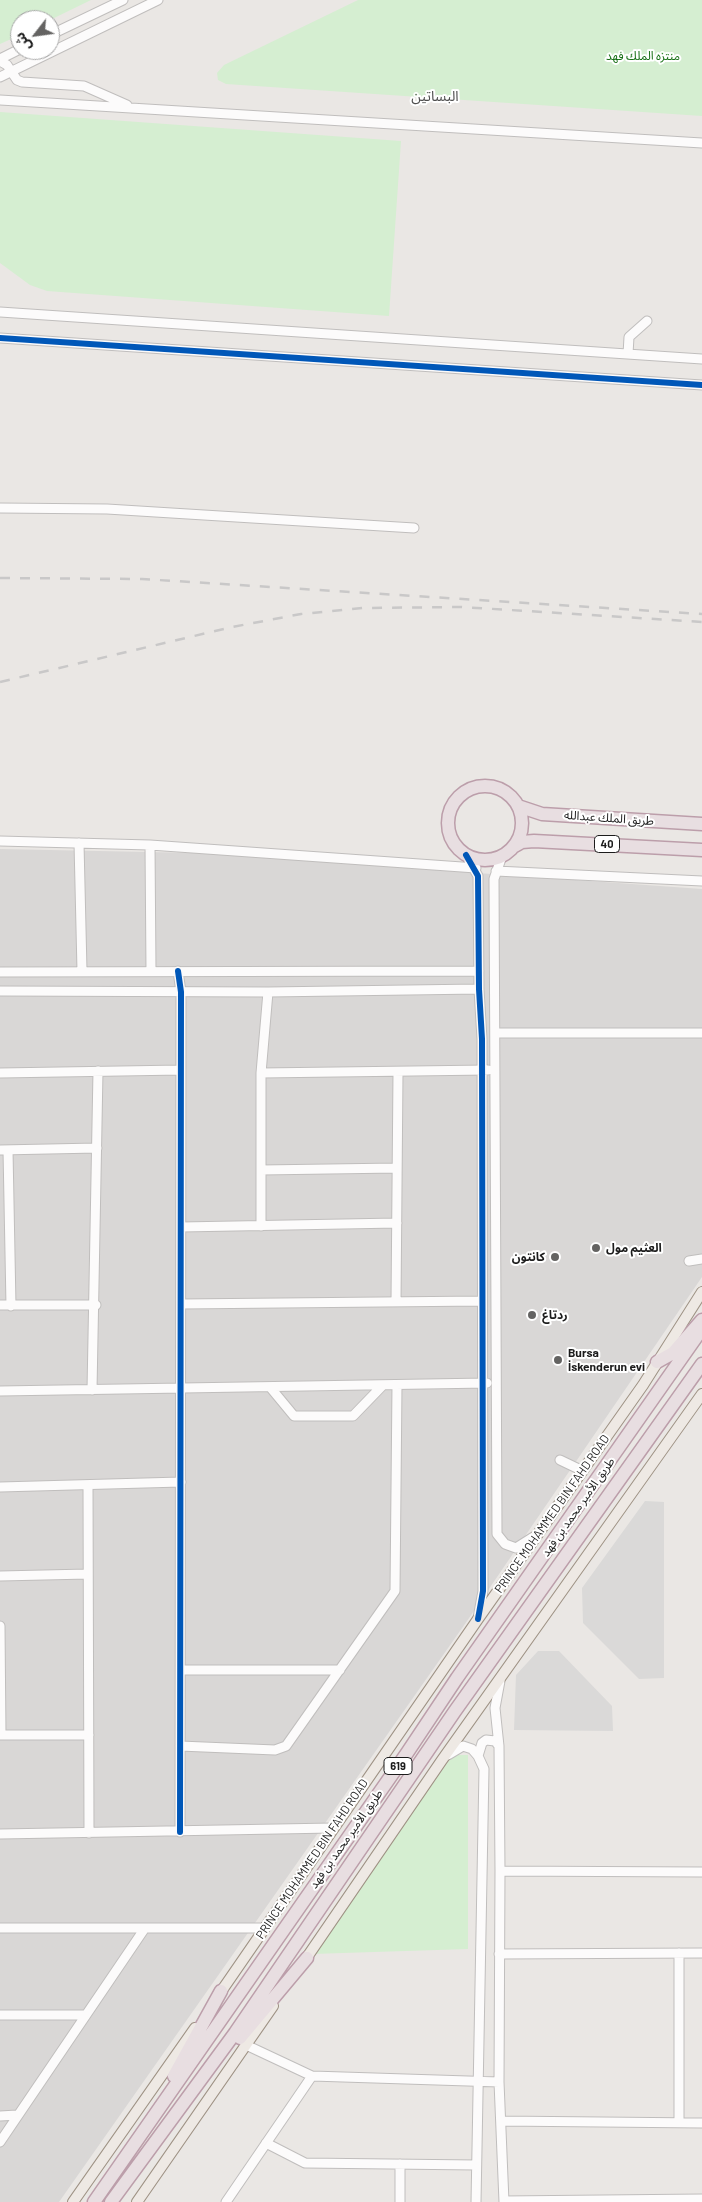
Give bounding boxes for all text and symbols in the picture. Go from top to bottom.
north arrow [10,10,60,60]
text: ش [10,30,35,55]
park label: منتزه الملك فهد [606,49,680,63]
district label: البساتين [411,88,459,104]
street label: طريق الملك عبدالله [564,808,654,828]
road number: 40 [594,836,620,852]
place label: العثيم مول [606,1241,662,1255]
marker: العثيم مول [590,1242,602,1254]
place label: كانتون [512,1250,545,1264]
marker: كانتون [549,1251,561,1263]
place label: ردتاغ [542,1308,568,1322]
marker: ردتاغ [526,1309,538,1321]
place label: Bursa İskenderun evi [568,1346,645,1374]
marker: Bursa İskenderun evi [552,1354,564,1366]
street label: PRINCE MOHAMMED BIN FAHD ROAD [492,1432,612,1596]
street label: طريق الأمير محمد بن فهد [538,1455,618,1559]
road number: 619 [384,1758,412,1774]
street label: PRINCE MOHAMMED BIN FAHD ROAD [253,1776,371,1942]
street label: طريق الأمير محمد بن فهد [306,1787,386,1891]

